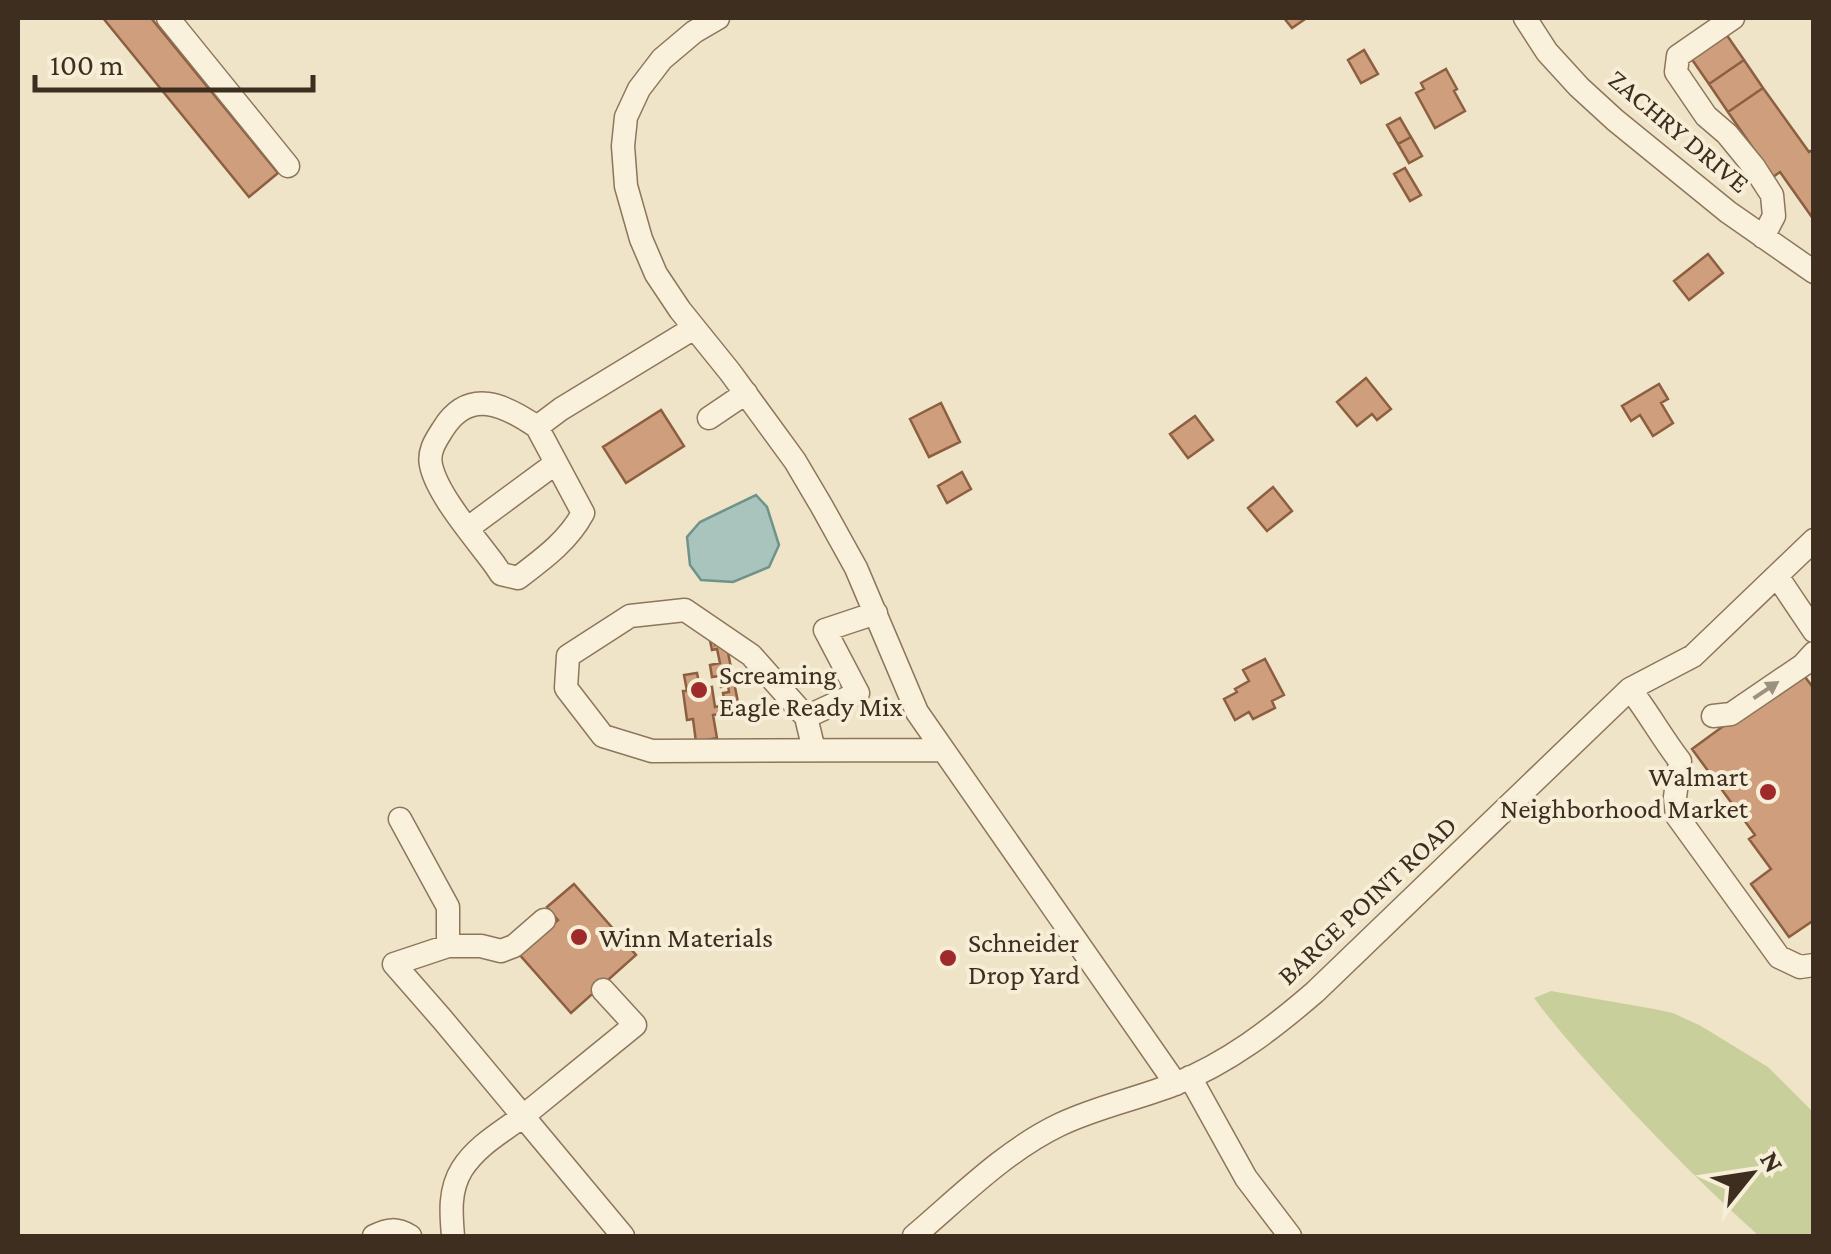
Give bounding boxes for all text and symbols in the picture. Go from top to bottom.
scale bar [35,30,312,92]
text: 100 m [50,48,124,81]
street label: ZACHRY DRIVE [1602,63,1756,199]
place label: Screaming Eagle Ready Mix [719,659,903,722]
marker: Screaming Eagle Ready Mix [688,679,710,701]
one-way arrow [1752,681,1779,700]
place label: Walmart Neighborhood Market [1500,761,1749,824]
marker: Walmart Neighborhood Market [1757,781,1779,803]
street label: BARGE POINT ROAD [1271,809,1463,991]
place label: Winn Materials [599,922,773,953]
marker: Winn Materials [568,926,590,948]
place label: Schneider Drop Yard [968,927,1080,990]
marker: Schneider Drop Yard [937,947,959,969]
north arrow [1701,1124,1801,1224]
text: N [1754,1146,1790,1178]

